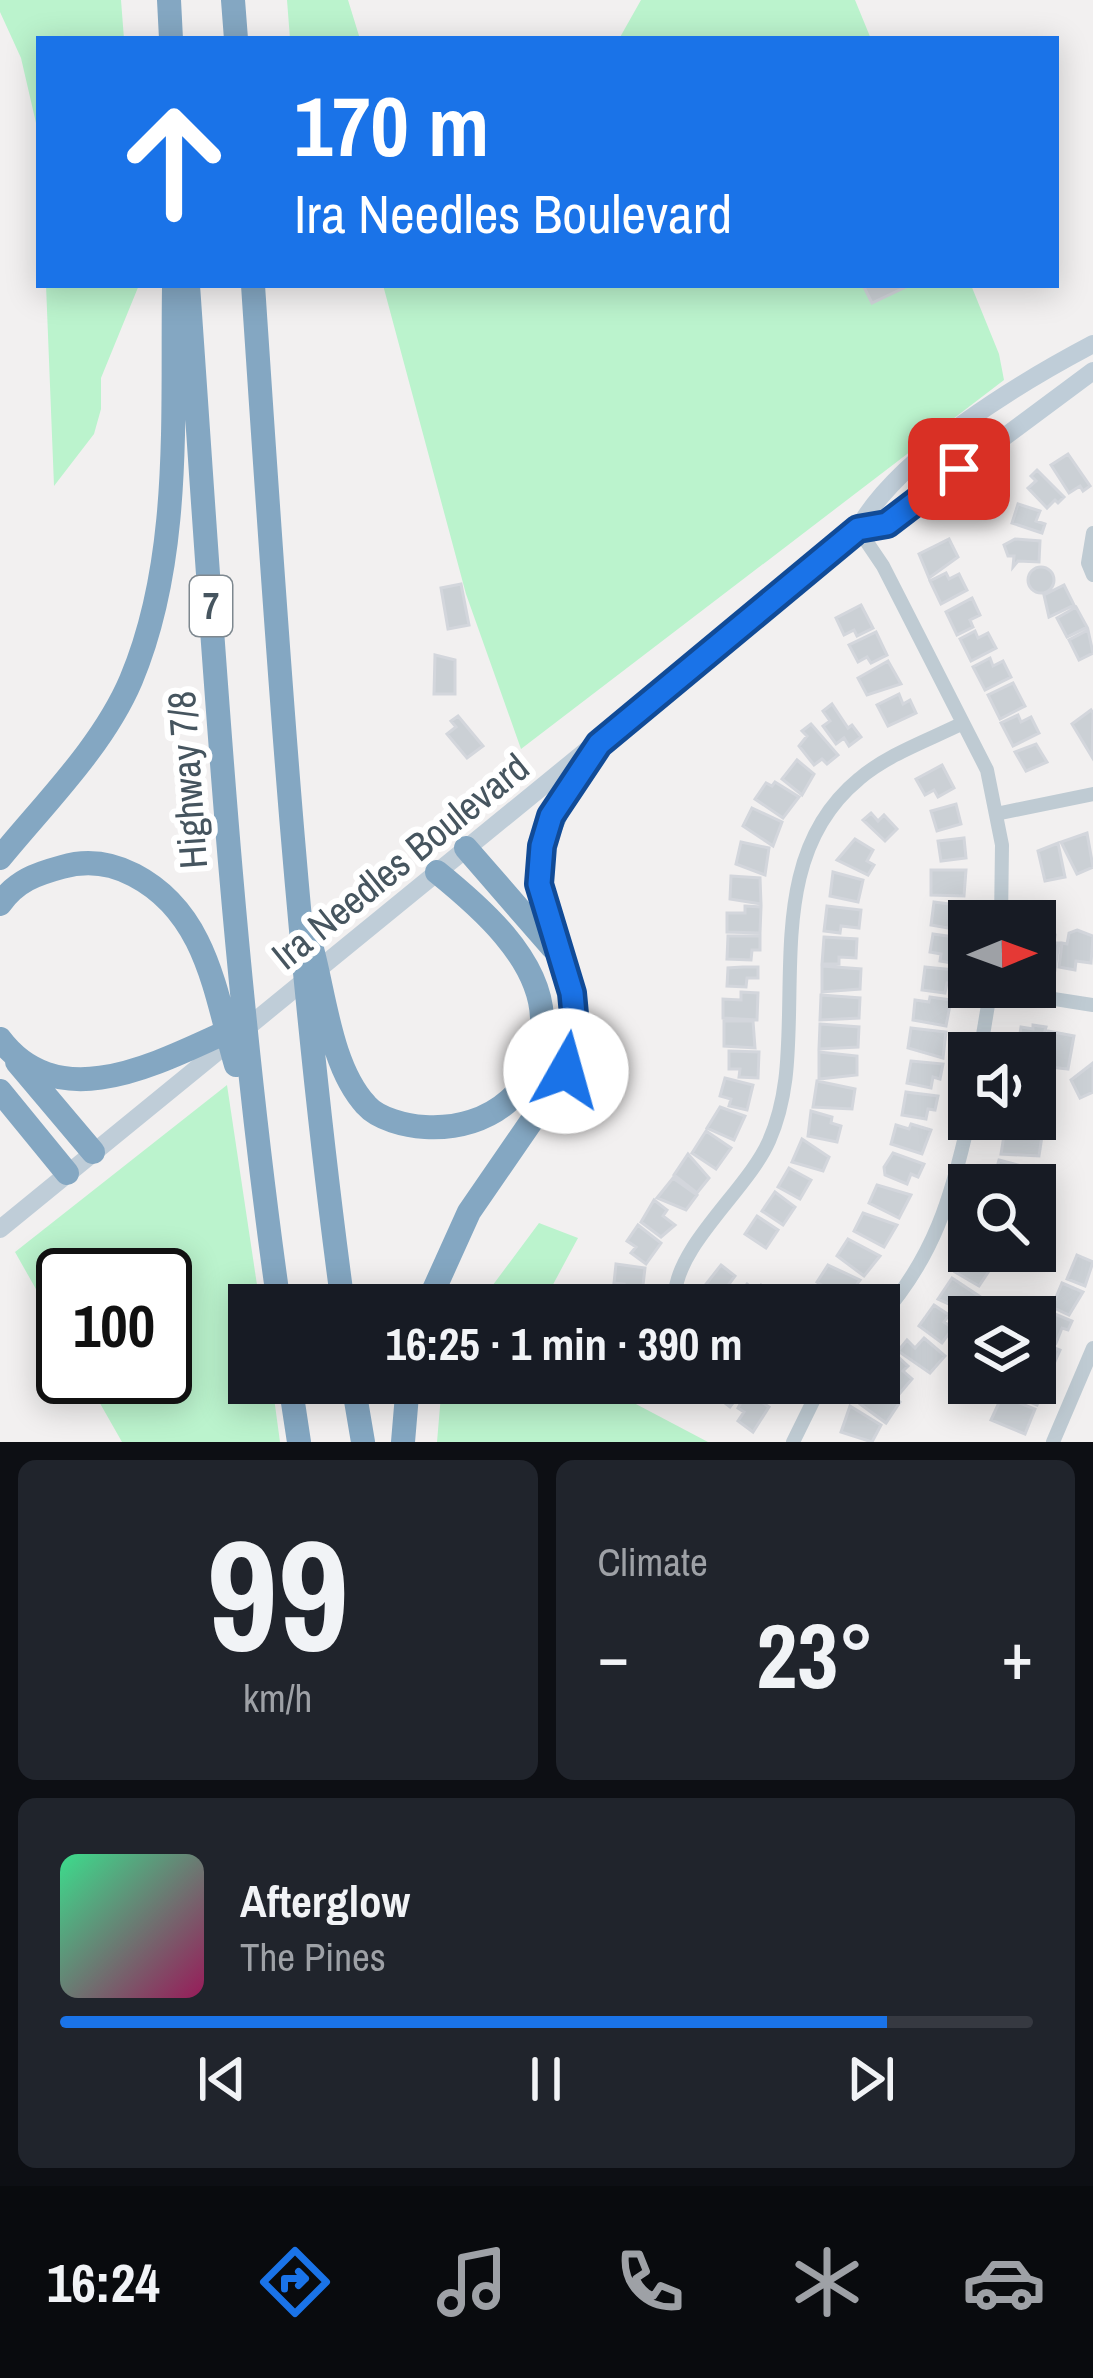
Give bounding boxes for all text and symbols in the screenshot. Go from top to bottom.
text: 170 m [294,69,489,182]
icon: ahead [96,84,252,240]
text: Ira Needles Boulevard [294,177,732,250]
pin [908,418,1010,520]
icon: arrive [926,436,992,502]
road number: 7 [190,576,232,636]
street label: Highway 7/8 [155,690,219,870]
street label: Ira Needles Boulevard [261,741,539,981]
north arrow [948,900,1056,1008]
map controls [948,900,1056,1404]
position arrow [503,1008,629,1134]
button: sound [948,1032,1056,1140]
button: search [948,1164,1056,1272]
speed limit sign: 100 [36,1248,192,1404]
button: layers [948,1296,1056,1404]
text: 16:25 · 1 min · 390 m [386,1313,742,1374]
text: 99 [207,1489,349,1699]
text: Climate [598,1536,708,1588]
text: 23° [756,1595,874,1716]
text: − [598,1611,629,1700]
text: + [1001,1611,1033,1700]
text: km/h [243,1672,312,1724]
text: Afterglow [240,1870,410,1931]
text: The Pines [240,1931,386,1983]
icon: previous [189,2046,255,2112]
icon: pause [513,2046,579,2112]
icon: next [838,2046,904,2112]
icon: directions [253,2240,337,2324]
icon: music [430,2240,514,2324]
icon: phone [608,2240,692,2324]
icon: climate [785,2240,869,2324]
icon: car [962,2240,1046,2324]
text: 16:24 [47,2246,160,2319]

